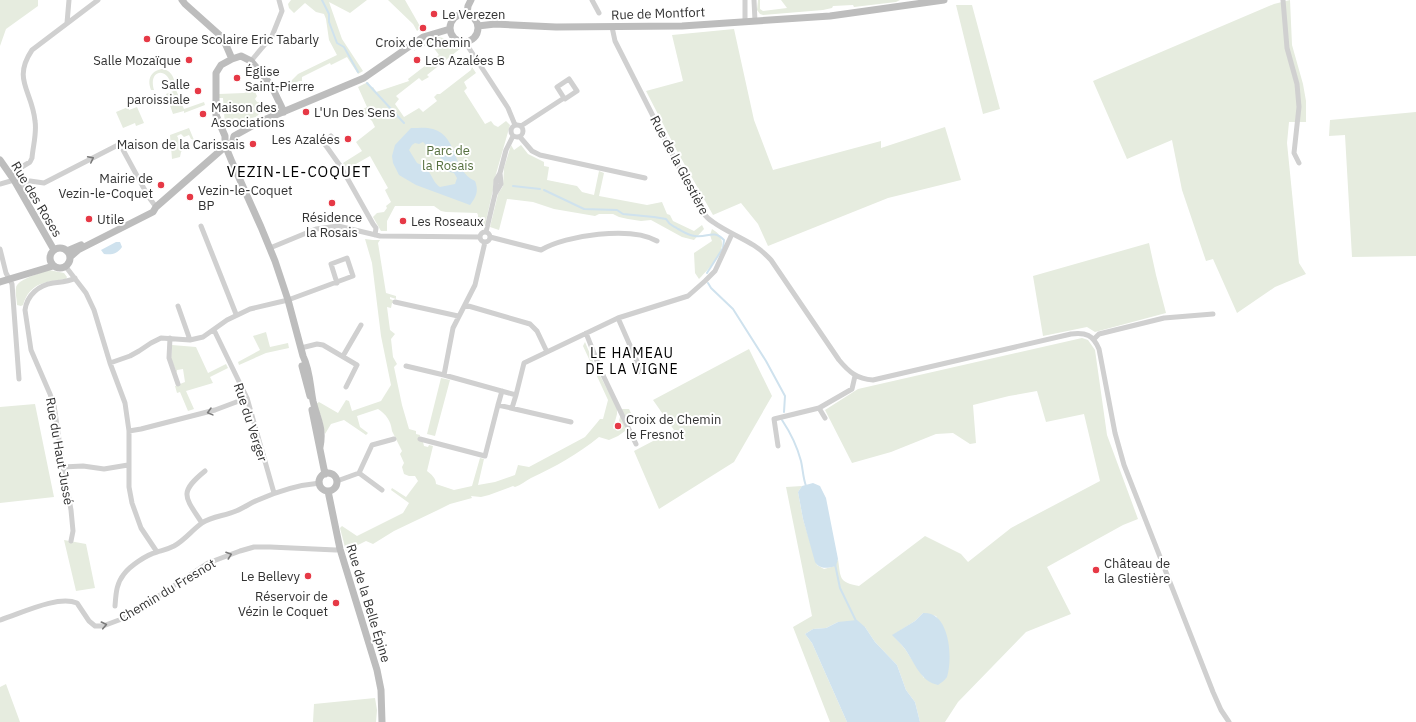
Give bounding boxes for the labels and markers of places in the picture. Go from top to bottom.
place label: Le Verezen [442,6,505,23]
marker: Le Verezen [429,9,439,19]
marker: Croix de Chemin [418,23,428,33]
place label: Groupe Scolaire Eric Tabarly [155,31,319,48]
marker: Groupe Scolaire Eric Tabarly [142,34,152,44]
place label: Croix de Chemin [375,34,471,51]
place label: Salle Mozaïque [93,52,181,69]
place label: Les Azalées B [425,52,505,69]
marker: Salle Mozaïque [184,55,194,65]
marker: Les Azalées B [412,55,422,65]
place label: Église Saint-Pierre [245,63,315,95]
marker: Église Saint-Pierre [232,73,242,83]
place label: Salle paroissiale [127,76,190,108]
marker: Salle paroissiale [193,86,203,96]
place label: Maison des Associations [211,99,285,131]
place label: L'Un Des Sens [314,104,396,121]
marker: L'Un Des Sens [301,107,311,117]
marker: Maison des Associations [198,109,208,119]
place label: Les Azalées [272,131,340,148]
marker: Les Azalées [343,134,353,144]
place label: Maison de la Carissais [117,136,245,153]
marker: Maison de la Carissais [248,139,258,149]
place label: Mairie de Vezin-le-Coquet [58,170,153,202]
marker: Mairie de Vezin-le-Coquet [156,180,166,190]
place label: Vezin-le-Coquet BP [198,182,293,214]
marker: Vezin-le-Coquet BP [185,192,195,202]
marker: Résidence la Rosais [327,198,337,208]
place label: Résidence la Rosais [302,209,362,241]
place label: Utile [97,211,124,228]
place label: Les Roseaux [411,213,484,230]
marker: Utile [84,214,94,224]
marker: Les Roseaux [398,216,408,226]
place label: Croix de Chemin le Fresnot [626,411,721,443]
marker: Croix de Chemin le Fresnot [613,421,623,431]
place label: Château de la Glestière [1104,555,1170,587]
marker: Château de la Glestière [1091,565,1101,575]
place label: Le Bellevy [241,568,301,585]
marker: Le Bellevy [303,571,313,581]
place label: Réservoir de Vézin le Coquet [238,588,328,620]
marker: Réservoir de Vézin le Coquet [331,598,341,608]

